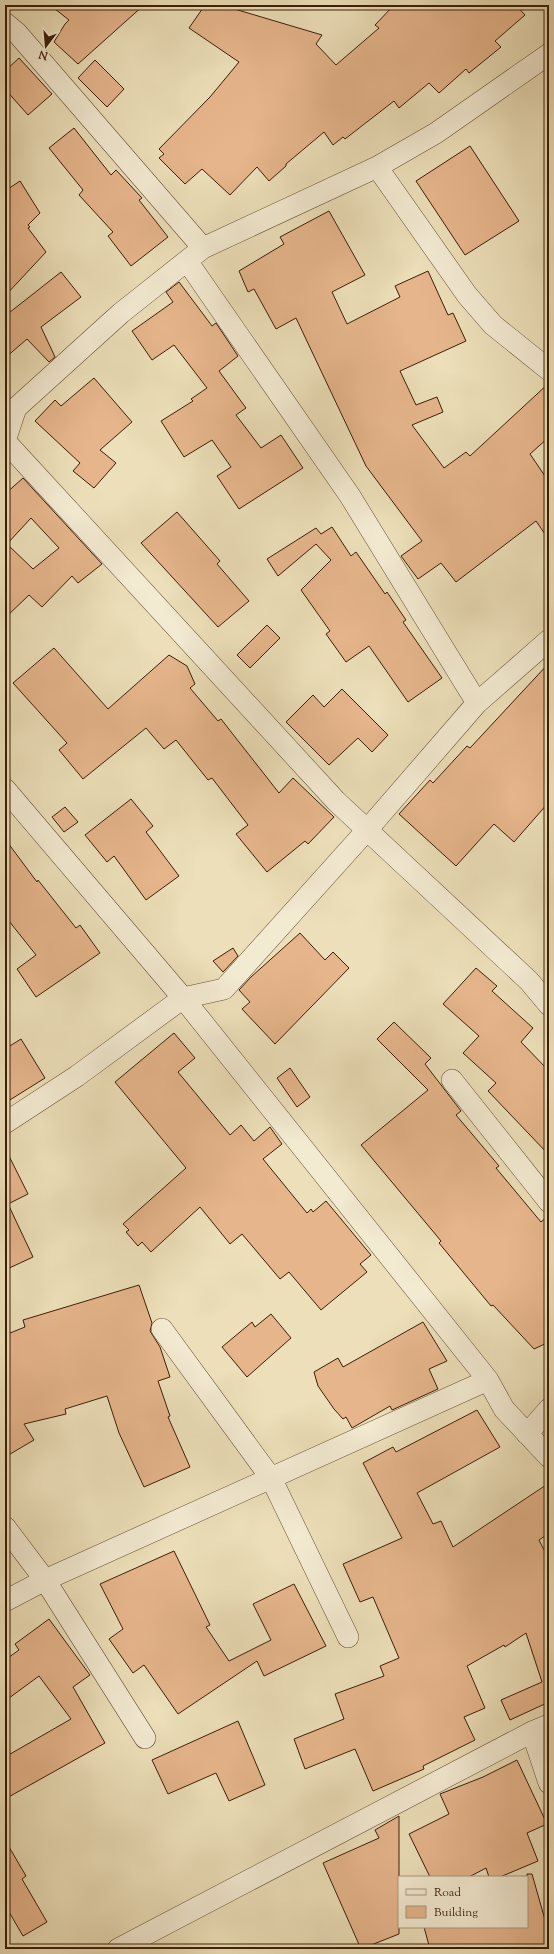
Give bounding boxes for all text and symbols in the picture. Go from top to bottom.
north arrow [26,26,66,66]
text: N [37,46,51,64]
legend [398,1876,528,1928]
text: Road [434,1884,461,1902]
text: Building [434,1904,478,1922]

